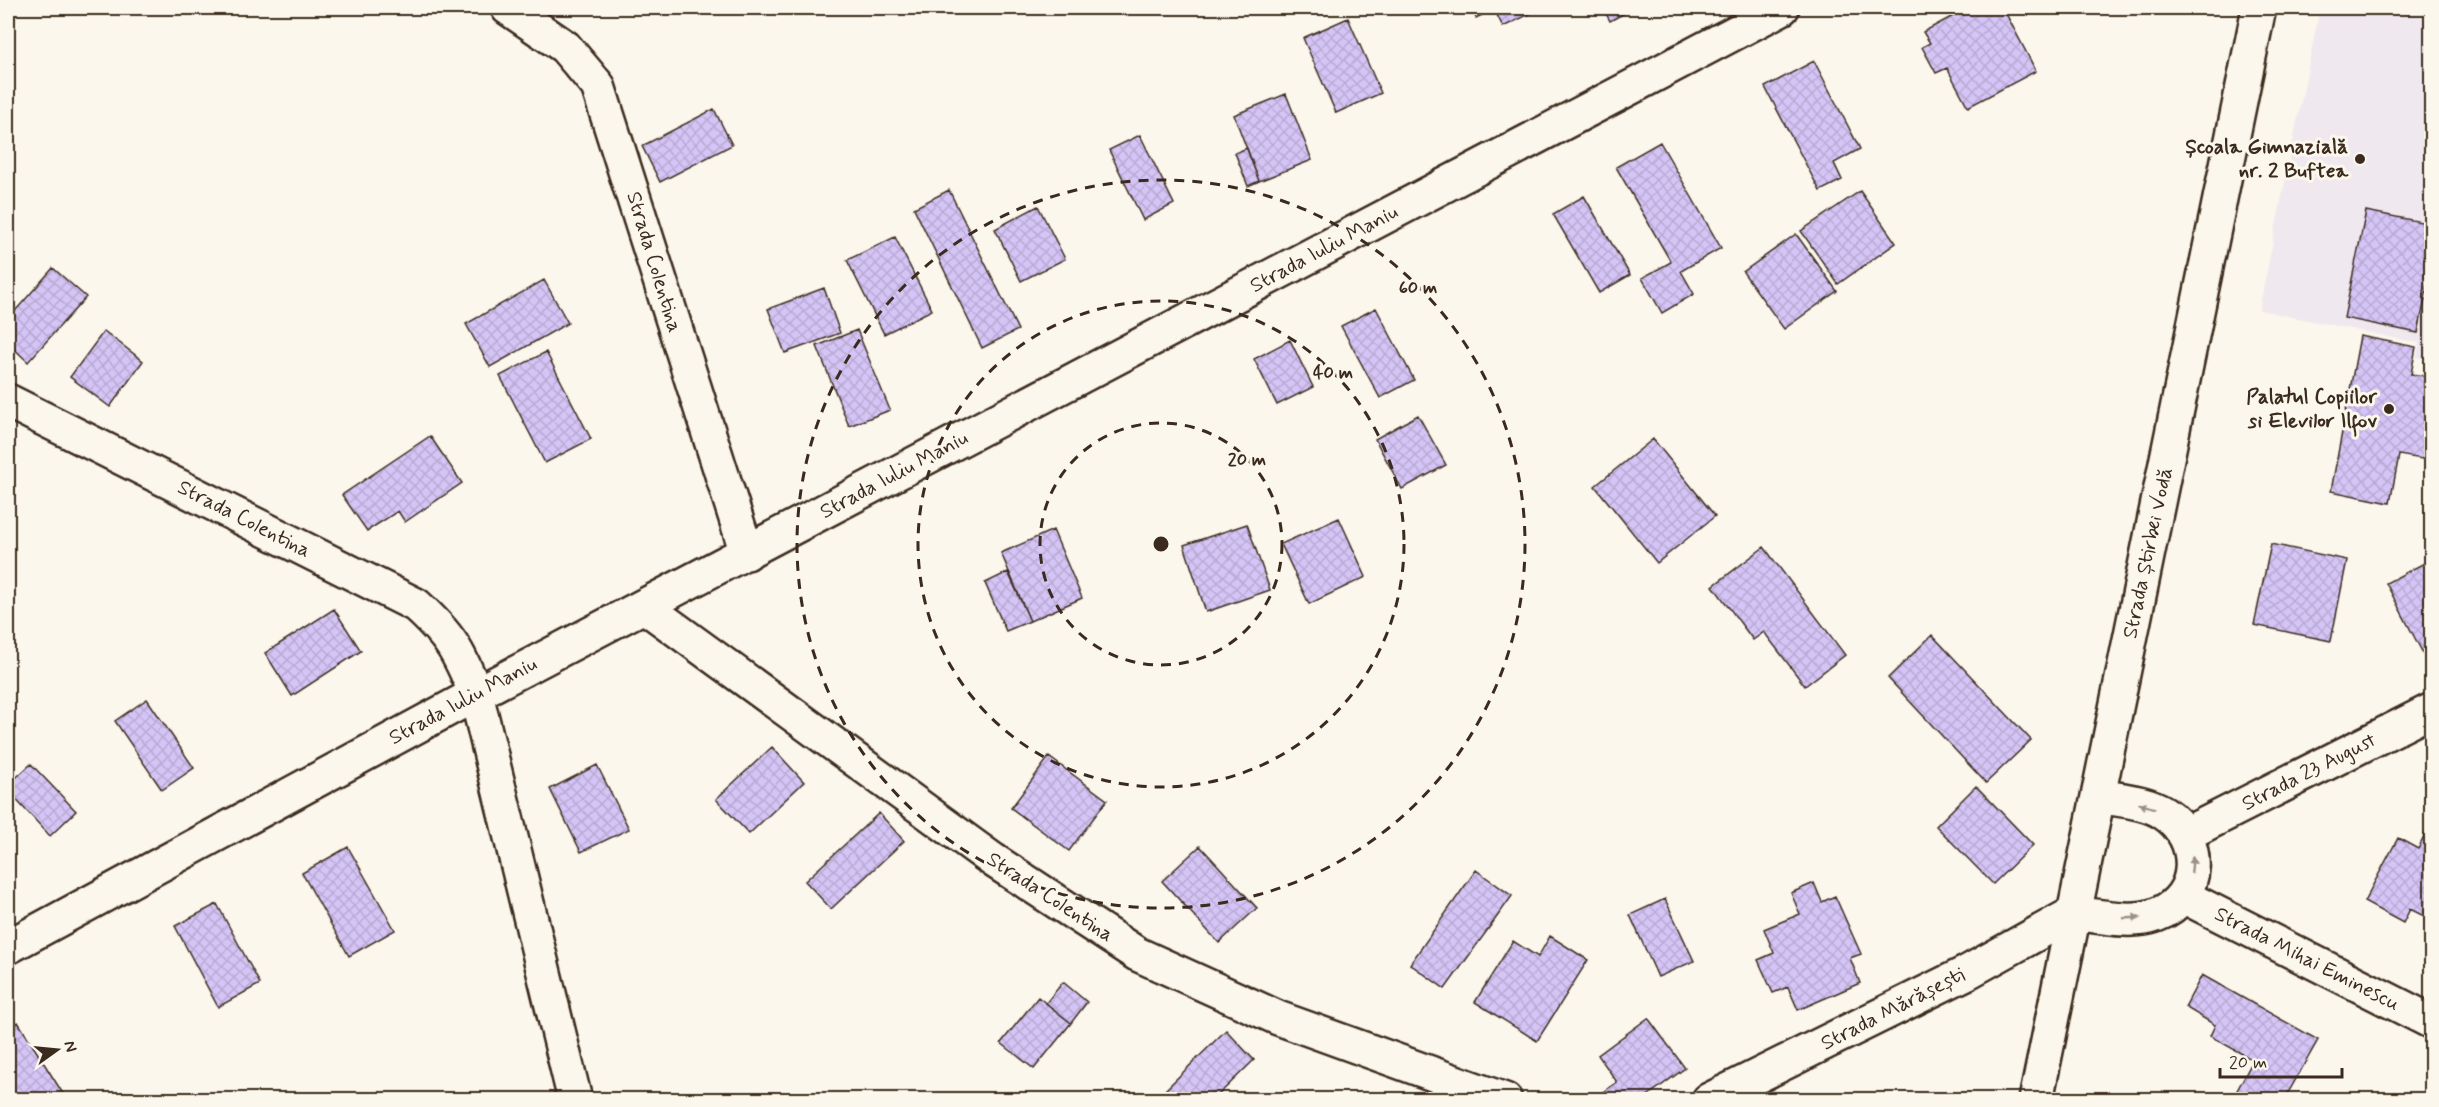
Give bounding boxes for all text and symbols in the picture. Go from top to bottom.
place label: Școala Gimnazială nr. 2 Buftea [2185,133,2349,185]
marker: Școala Gimnazială nr. 2 Buftea [2353,152,2367,166]
street label: Strada Colentina [619,188,689,336]
street label: Strada Iuliu Maniu [1245,198,1403,300]
text: 60 m [1399,276,1437,300]
text: 40 m [1313,361,1353,385]
place label: Palatul Copiilor si Elevilor Ilfov [2246,383,2378,437]
marker: Palatul Copiilor si Elevilor Ilfov [2382,402,2396,416]
street label: Strada Iuliu Maniu [815,424,973,526]
text: 20 m [1228,448,1266,472]
street label: Strada Știrbei Vodă [2116,465,2180,641]
street label: Strada Colentina [173,473,315,565]
centre of rings [1151,534,1171,554]
street label: Strada Iuliu Maniu [384,650,542,752]
street label: Strada 23 August [2237,726,2381,818]
one-way arrow [2138,801,2156,810]
street label: Strada Colentina [981,845,1119,949]
one-way arrow [2187,856,2197,875]
street label: Strada Mihai Eminescu [2210,900,2404,1018]
one-way arrow [2122,913,2141,922]
street label: Strada Mărășești [1816,961,1970,1057]
north arrow [27,1020,87,1080]
text: N [59,1039,82,1054]
scale bar [2220,1041,2342,1079]
text: 20 m [2229,1051,2267,1075]

